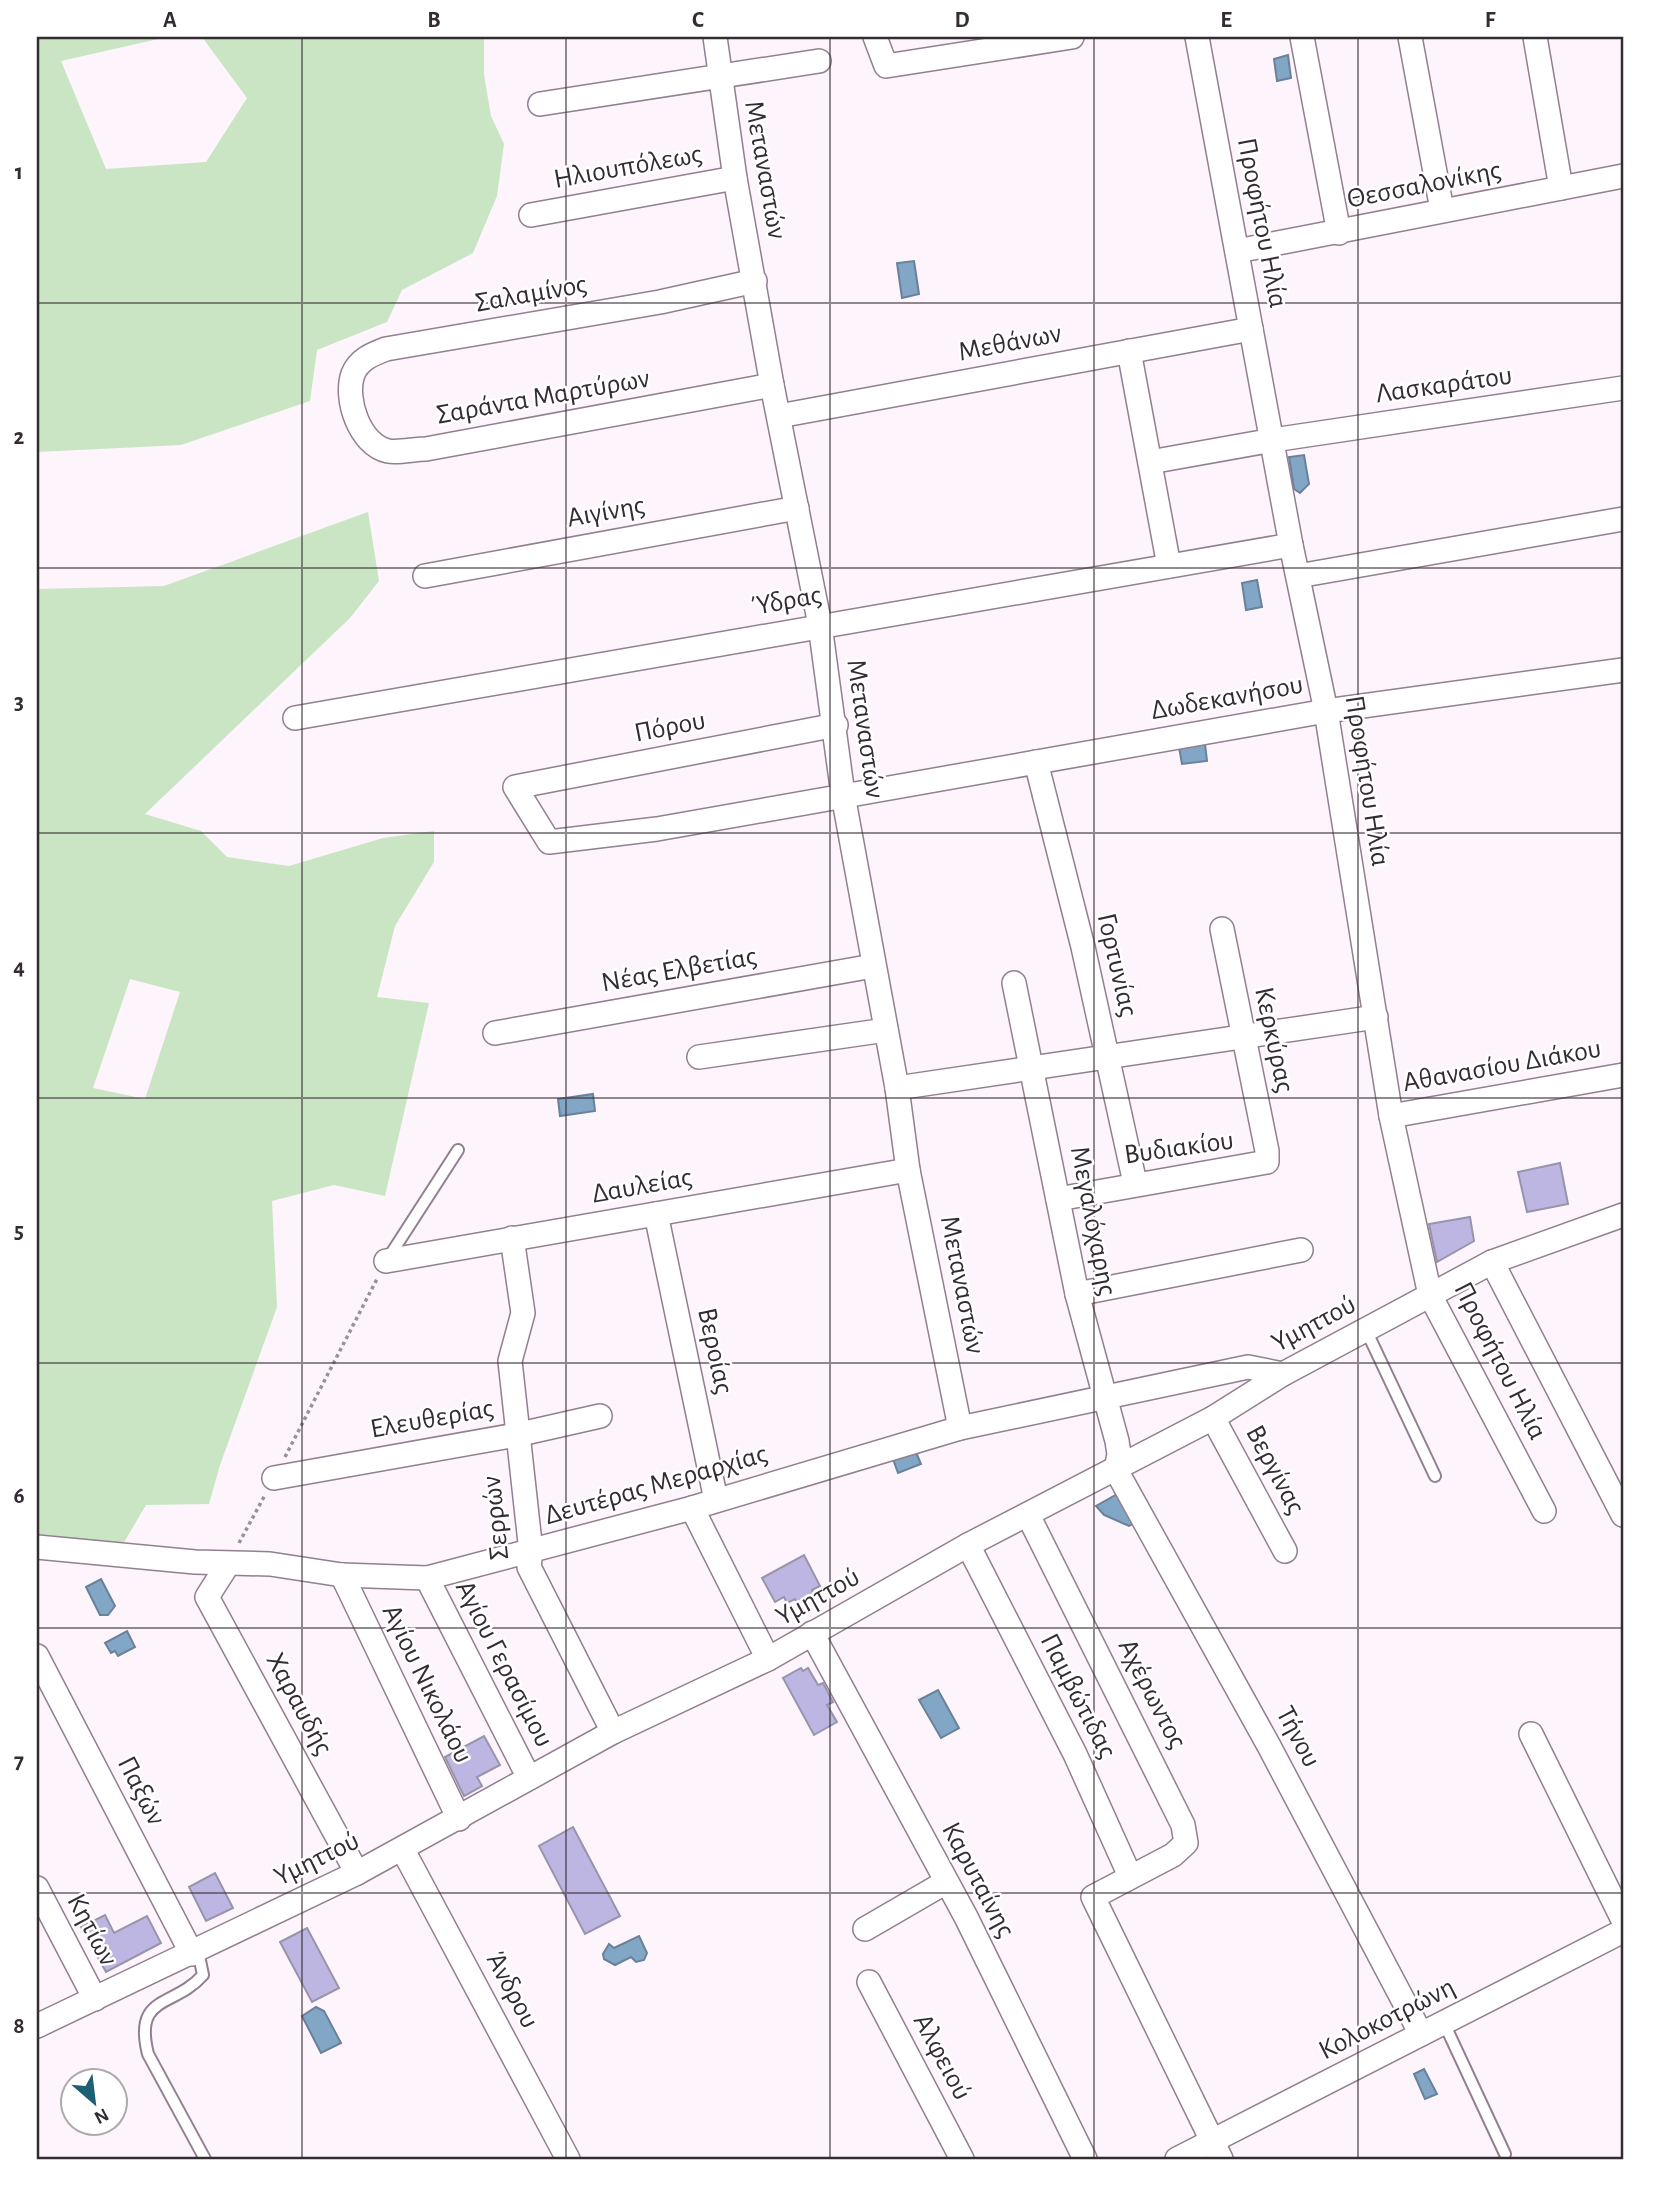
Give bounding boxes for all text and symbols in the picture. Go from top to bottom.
text: A [163,9,177,32]
text: B [427,9,441,32]
text: C [692,9,704,32]
text: D [954,9,970,32]
text: E [1220,9,1232,32]
text: F [1485,9,1496,32]
street label: Μεταναστών [739,99,791,241]
street label: Προφήτου Ηλία [1232,136,1292,310]
street label: Ηλιουπόλεως [552,140,704,194]
street label: Θεσσαλονίκης [1345,156,1503,214]
text: 1 [15,161,23,184]
street label: Σαλαμίνος [473,270,589,318]
street label: Μεθάνων [956,319,1064,367]
street label: Λασκαράτου [1374,362,1514,408]
street label: Σαράντα Μαρτύρων [434,364,652,430]
text: 2 [14,426,25,449]
street label: Αιγίνης [565,491,647,533]
street label: Ύδρας [750,581,824,621]
street label: Μεταναστών [841,658,889,800]
street label: Δωδεκανήσου [1149,671,1305,725]
text: 3 [14,691,24,714]
street label: Προφήτου Ηλία [1340,694,1394,868]
street label: Πόρου [632,706,708,748]
street label: Γορτυνίας [1092,911,1142,1019]
street label: Νέας Ελβετίας [599,943,759,997]
text: 4 [13,956,25,979]
street label: Κερκύρας [1249,985,1299,1095]
street label: Αθανασίου Διάκου [1401,1035,1603,1097]
street label: Βυδιακίου [1122,1126,1236,1170]
street label: Μεγαλόχαρης [1065,1144,1121,1298]
street label: Δαυλείας [590,1163,694,1209]
street label: Μεταναστών [935,1214,989,1356]
text: 5 [14,1220,24,1243]
street label: Προφήτου Ηλία [1448,1278,1552,1444]
street label: Υμηττού [1267,1290,1361,1358]
street label: Βεροίας [692,1305,738,1397]
street label: Ελευθερίας [368,1394,496,1444]
street label: Βεργίνας [1240,1421,1310,1519]
street label: Δευτέρας Μεραρχίας [541,1440,771,1530]
street label: Σερρών [478,1475,514,1561]
text: 6 [13,1485,25,1508]
street label: Υμηττού [772,1563,864,1631]
street label: Αγίου Γερασίμου [450,1576,558,1752]
street label: Αγίου Νικολάου [377,1600,477,1768]
street label: Παμβώτιδας [1035,1629,1121,1763]
street label: Αχέρωντος [1113,1635,1191,1753]
street label: Χαραυδής [261,1648,338,1760]
street label: Τήνου [1270,1702,1326,1772]
text: 7 [14,1750,24,1773]
street label: Παξών [112,1752,170,1830]
street label: Καρυταίνης [936,1818,1020,1942]
street label: Υμηττού [270,1827,364,1891]
street label: Κητίων [61,1889,123,1971]
street label: Άνδρου [480,1947,544,2033]
street label: Κολοκοτρώνη [1314,1973,1460,2065]
street label: Αλφειού [908,2009,976,2105]
text: 8 [13,2015,25,2038]
north arrow [60,2066,130,2136]
text: N [91,2104,112,2127]

